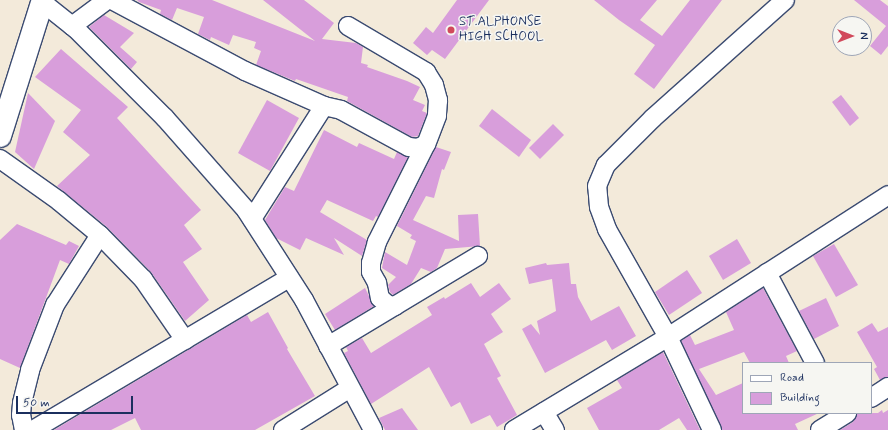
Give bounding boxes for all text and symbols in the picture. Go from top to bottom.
place label: ST.ALPHONSE HIGH SCHOOL [459,15,544,46]
north arrow [832,16,872,56]
marker: ST.ALPHONSE HIGH SCHOOL [446,25,456,35]
text: N [856,32,870,40]
legend [742,362,872,414]
text: Road [780,370,804,386]
scale bar [18,388,135,414]
text: Building [780,390,820,406]
text: 50 m [23,395,50,411]

